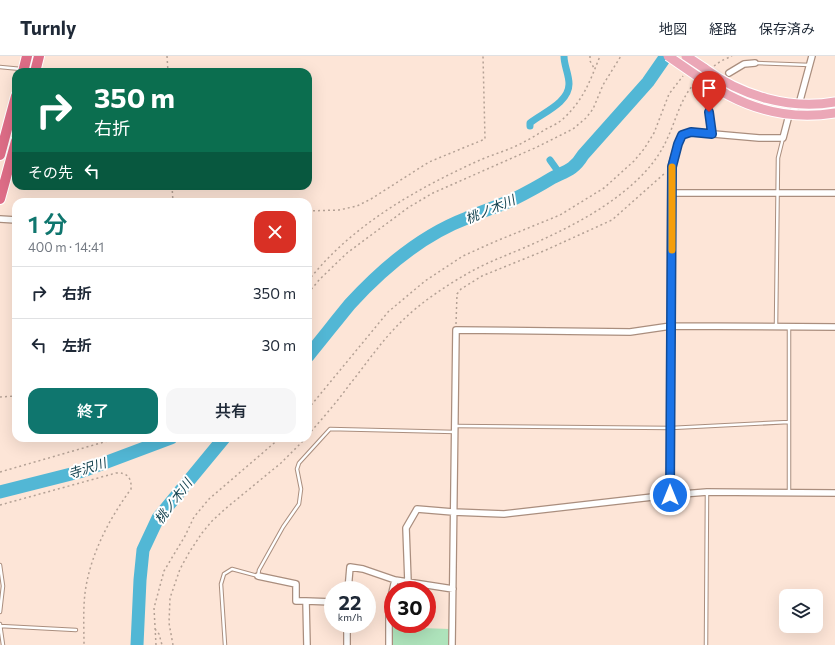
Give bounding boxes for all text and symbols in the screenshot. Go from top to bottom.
text: Turnly [20,16,76,39]
text: 地図 [659,20,687,37]
text: 経路 [709,20,737,37]
text: 保存済み [759,20,815,37]
pin [692,71,726,112]
icon: arrive [698,77,720,99]
text: 350 m [94,80,175,114]
icon: right [28,84,80,136]
text: 右折 [94,117,130,139]
icon: left [81,160,103,182]
text: その先 [28,163,73,181]
water label: 桃ノ木川 [463,191,519,227]
text: 1 分 [28,209,67,238]
button: close [254,211,296,253]
text: 400 m · 14:41 [28,239,104,255]
icon: right [28,282,50,304]
text: 右折 [62,284,92,302]
text: 350 m [253,284,296,302]
icon: left [28,334,50,356]
text: 左折 [62,336,92,354]
text: 30 m [262,336,296,354]
button: 終了 [28,388,158,434]
button: 共有 [166,388,296,434]
water label: 寺沢川 [66,454,110,482]
water label: 桃ノ木川 [151,474,196,527]
position arrow [649,474,691,516]
speed limit sign: 30 [384,581,436,633]
map controls [779,589,823,633]
button: layers [779,589,823,633]
text: 22 [339,590,361,614]
text: km/h [338,611,362,623]

